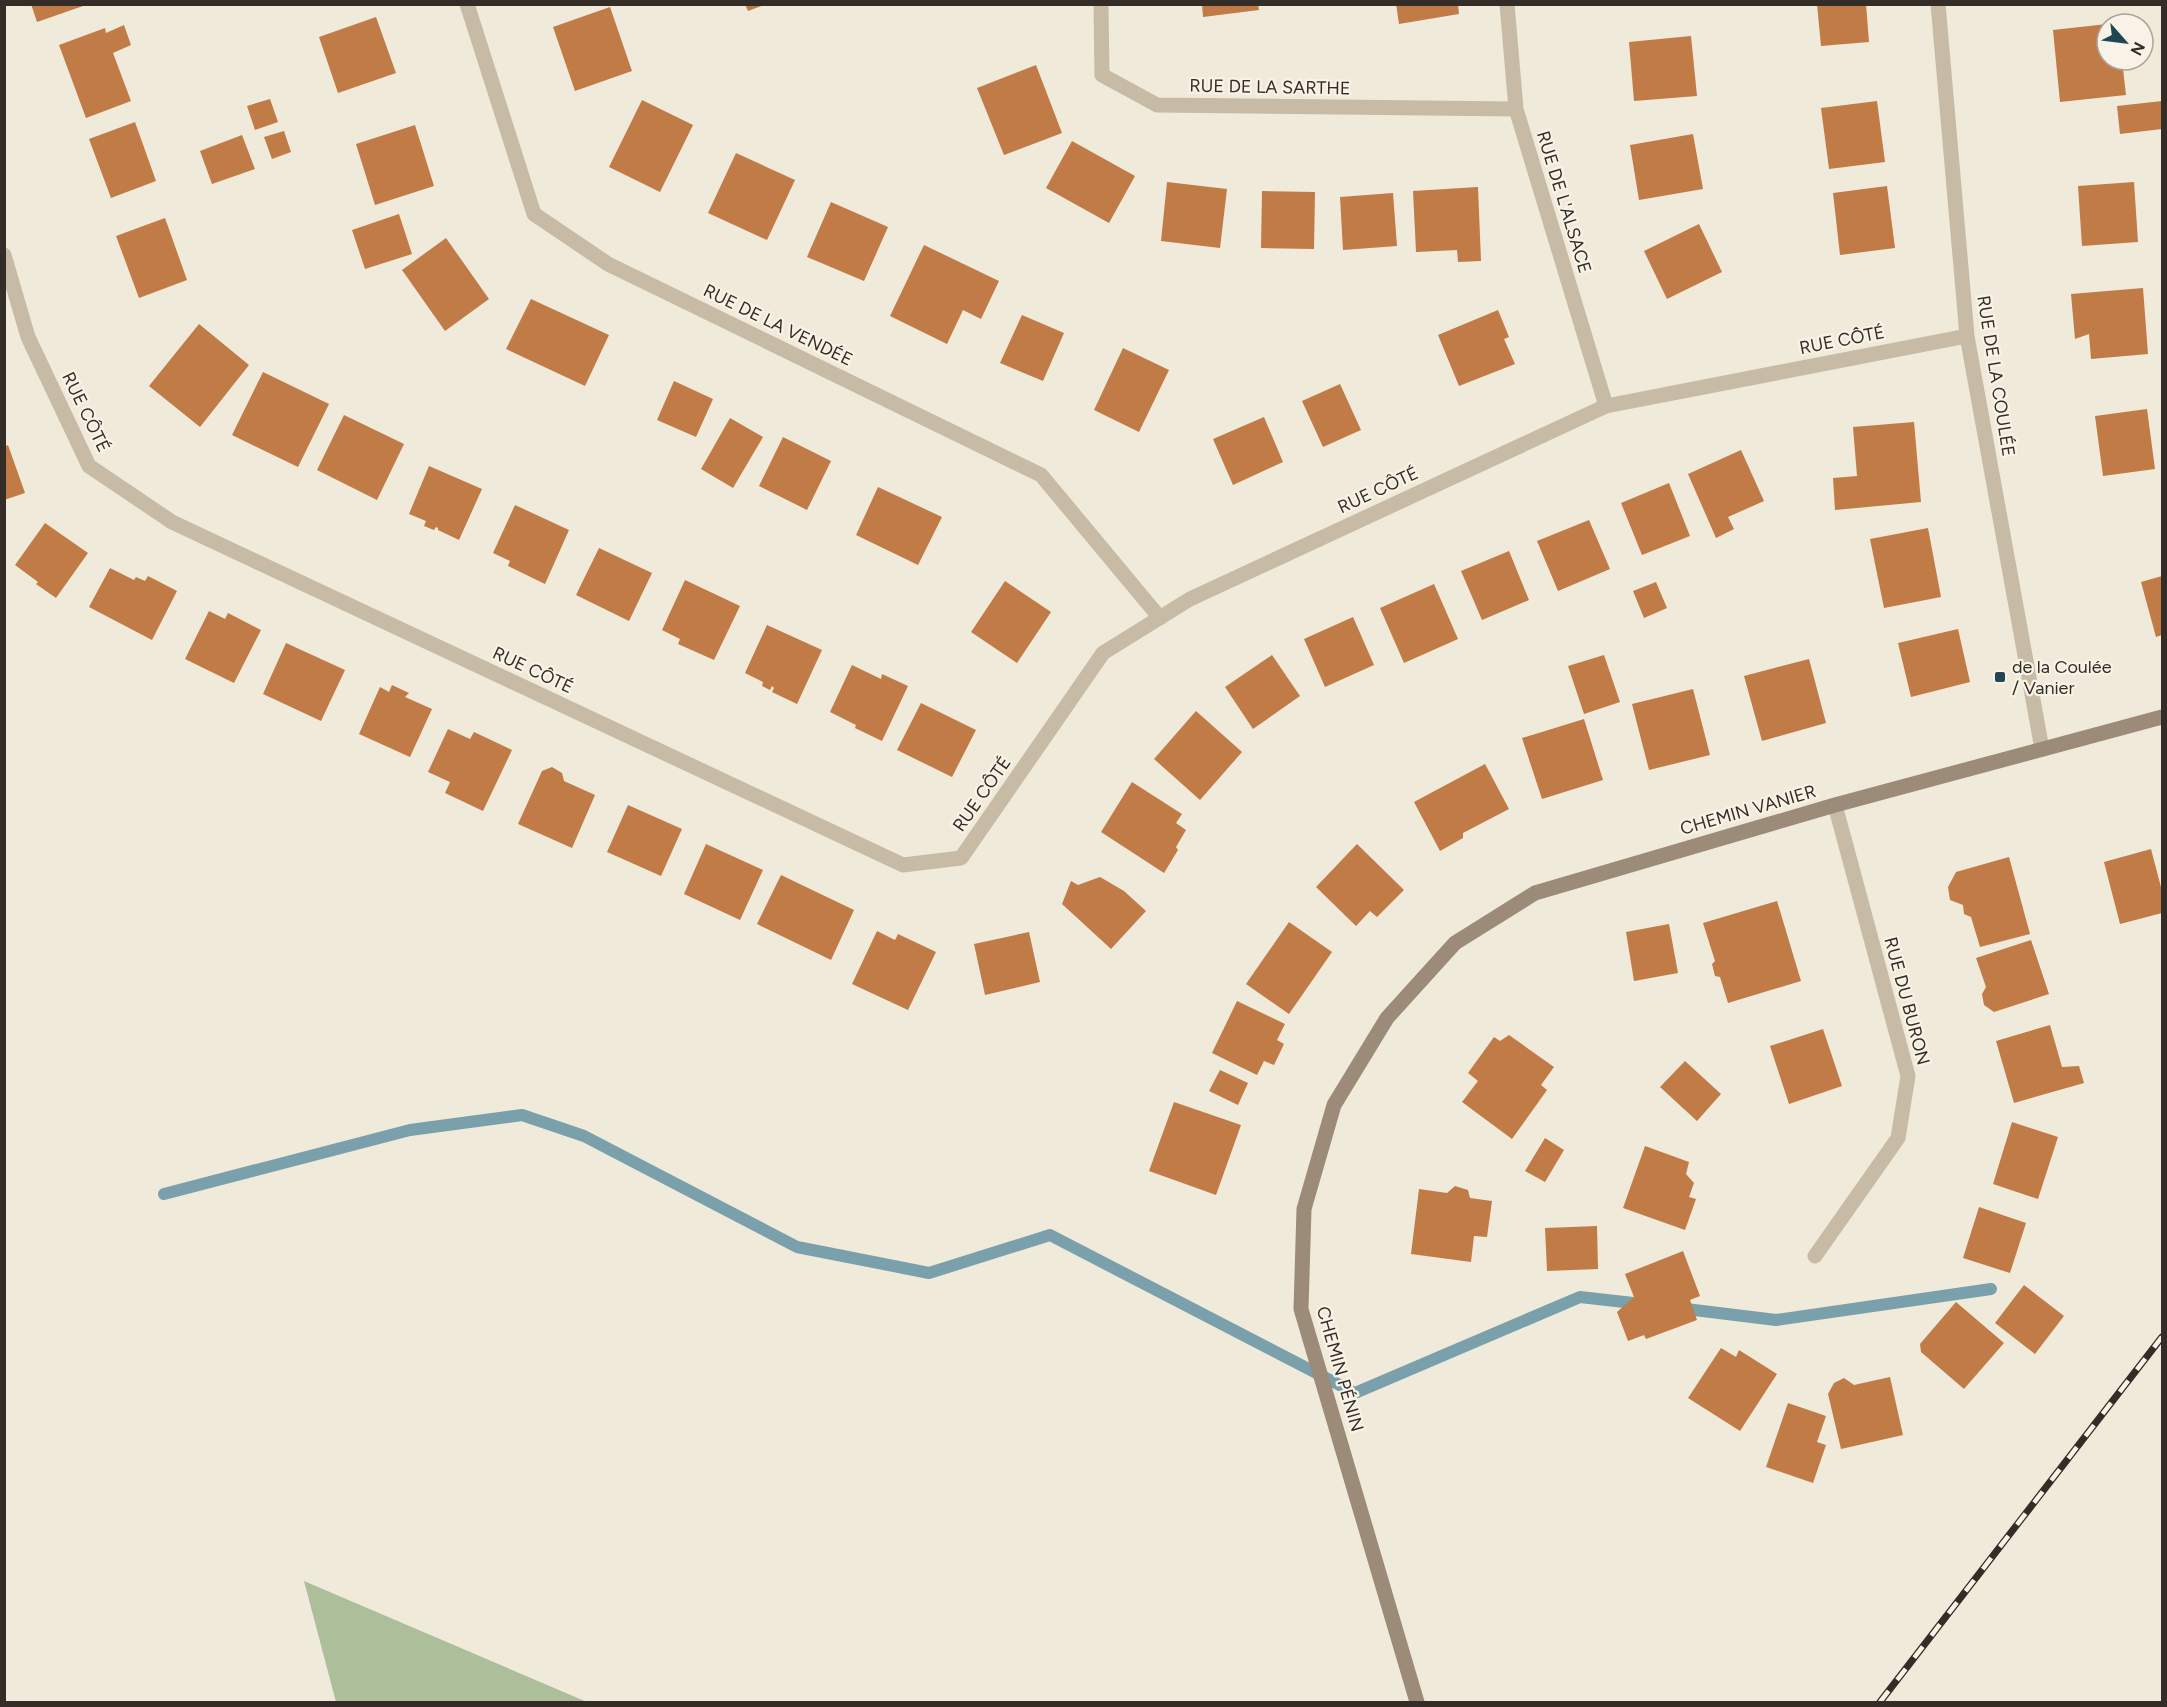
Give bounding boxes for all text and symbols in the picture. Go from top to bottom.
north arrow [2095,12,2155,72]
text: N [2127,39,2149,59]
street label: RUE DE LA SARTHE [1189,75,1351,99]
street label: RUE DE L'ALSACE [1532,128,1596,276]
street label: RUE DE LA VENDÉE [700,279,856,371]
street label: RUE DE LA COULÉE [1972,294,2020,458]
street label: RUE CÔTÉ [1797,321,1887,359]
street label: RUE CÔTÉ [57,368,115,456]
street label: RUE CÔTÉ [1334,462,1422,518]
street label: RUE CÔTÉ [489,642,577,698]
place label: de la Coulée / Vanier [2012,656,2112,699]
marker: de la Coulée / Vanier [1993,670,2007,684]
street label: RUE CÔTÉ [948,752,1016,836]
street label: CHEMIN VANIER [1678,780,1818,840]
street label: RUE DU BURON [1879,935,1935,1067]
street label: CHEMIN PÉNIN [1312,1304,1368,1434]

